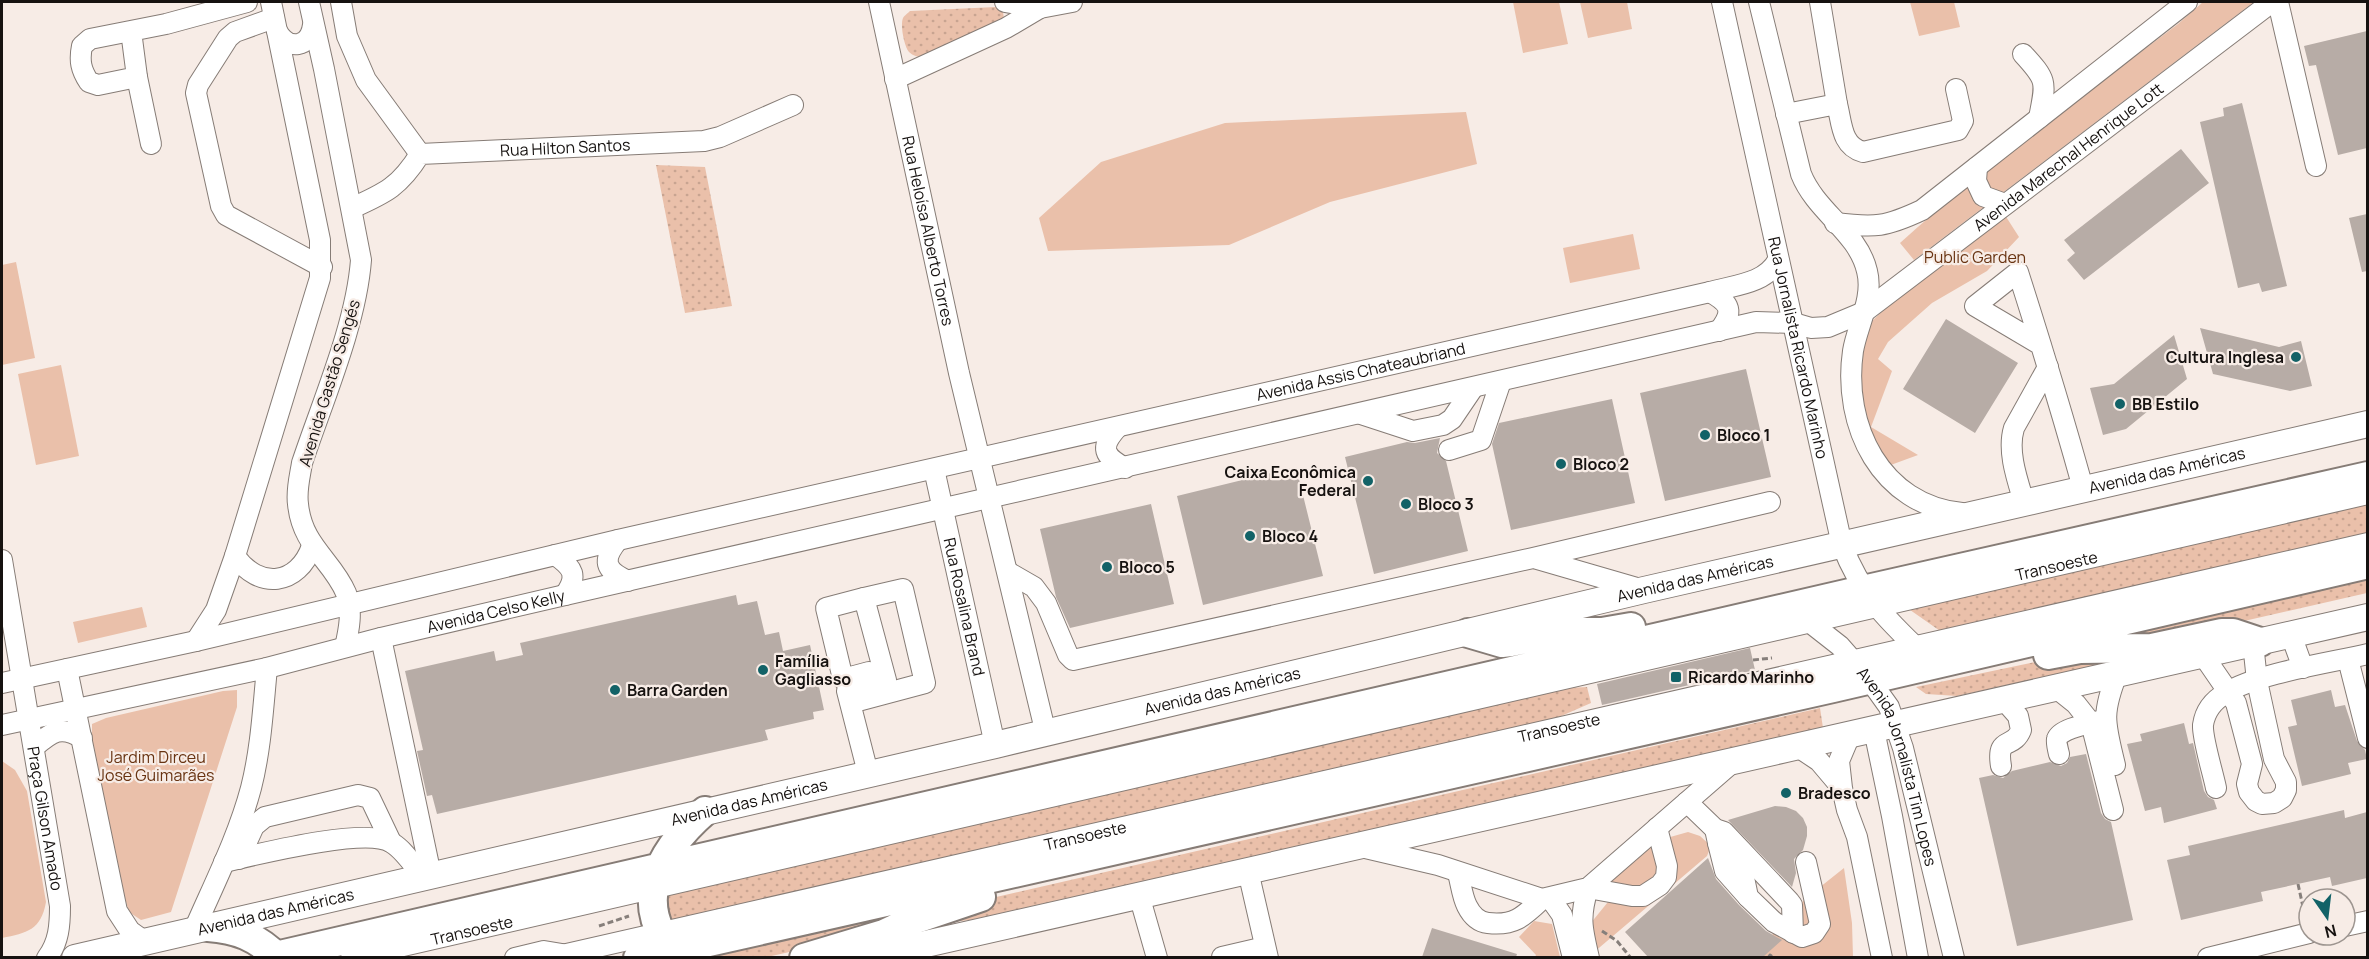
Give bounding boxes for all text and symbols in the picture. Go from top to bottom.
street label: Avenida Marechal Henrique Lott [1969,78,2168,236]
street label: Rua Hilton Santos [499,133,631,161]
street label: Rua Heloísa Alberto Torres [897,134,959,328]
street label: Rua Jornalista Ricardo Marinho [1763,235,1834,461]
park label: Public Garden [1924,246,2026,268]
street label: Avenida Gastão Sengés [293,297,365,469]
street label: Avenida Assis Chateaubriand [1254,337,1467,406]
place label: Cultura Inglesa [2166,346,2284,368]
marker: Cultura Inglesa [2289,350,2303,364]
place label: BB Estilo [2132,393,2199,415]
marker: BB Estilo [2113,397,2127,411]
place label: Bloco 1 [1717,424,1771,446]
marker: Bloco 1 [1698,428,1712,442]
street label: Avenida das Américas [2086,442,2247,499]
place label: Bloco 2 [1573,453,1629,475]
marker: Bloco 2 [1554,457,1568,471]
place label: Caixa Econômica Federal [1224,461,1356,501]
marker: Caixa Econômica Federal [1361,474,1375,488]
place label: Bloco 3 [1418,493,1474,515]
marker: Bloco 3 [1399,497,1413,511]
place label: Bloco 4 [1262,525,1318,547]
marker: Bloco 4 [1243,529,1257,543]
street label: Rua Rosalina Brand [939,536,990,678]
street label: Transoeste [2013,546,2100,586]
street label: Avenida das Américas [1615,550,1776,607]
place label: Bloco 5 [1119,556,1175,578]
marker: Bloco 5 [1100,560,1114,574]
street label: Avenida Celso Kelly [425,584,568,638]
place label: Família Gagliasso [775,650,851,690]
street label: Avenida das Américas [1142,661,1303,720]
street label: Avenida Jornalista Tim Lopes [1852,662,1942,868]
marker: Família Gagliasso [756,663,770,677]
place label: Ricardo Marinho [1688,666,1814,688]
marker: Ricardo Marinho [1669,670,1683,684]
place label: Barra Garden [627,679,728,701]
marker: Barra Garden [608,683,622,697]
street label: Transoeste [1516,708,1602,748]
street label: Praça Gilson Amado [22,745,68,892]
park label: Jardim Dirceu José Guimarães [98,746,214,786]
street label: Avenida das Américas [669,773,830,831]
place label: Bradesco [1798,782,1871,804]
marker: Bradesco [1779,786,1793,800]
street label: Transoeste [1042,816,1128,856]
street label: Avenida das Américas [195,883,356,940]
north arrow [2297,887,2357,947]
street label: Transoeste [429,910,515,950]
text: N [2322,919,2339,944]

